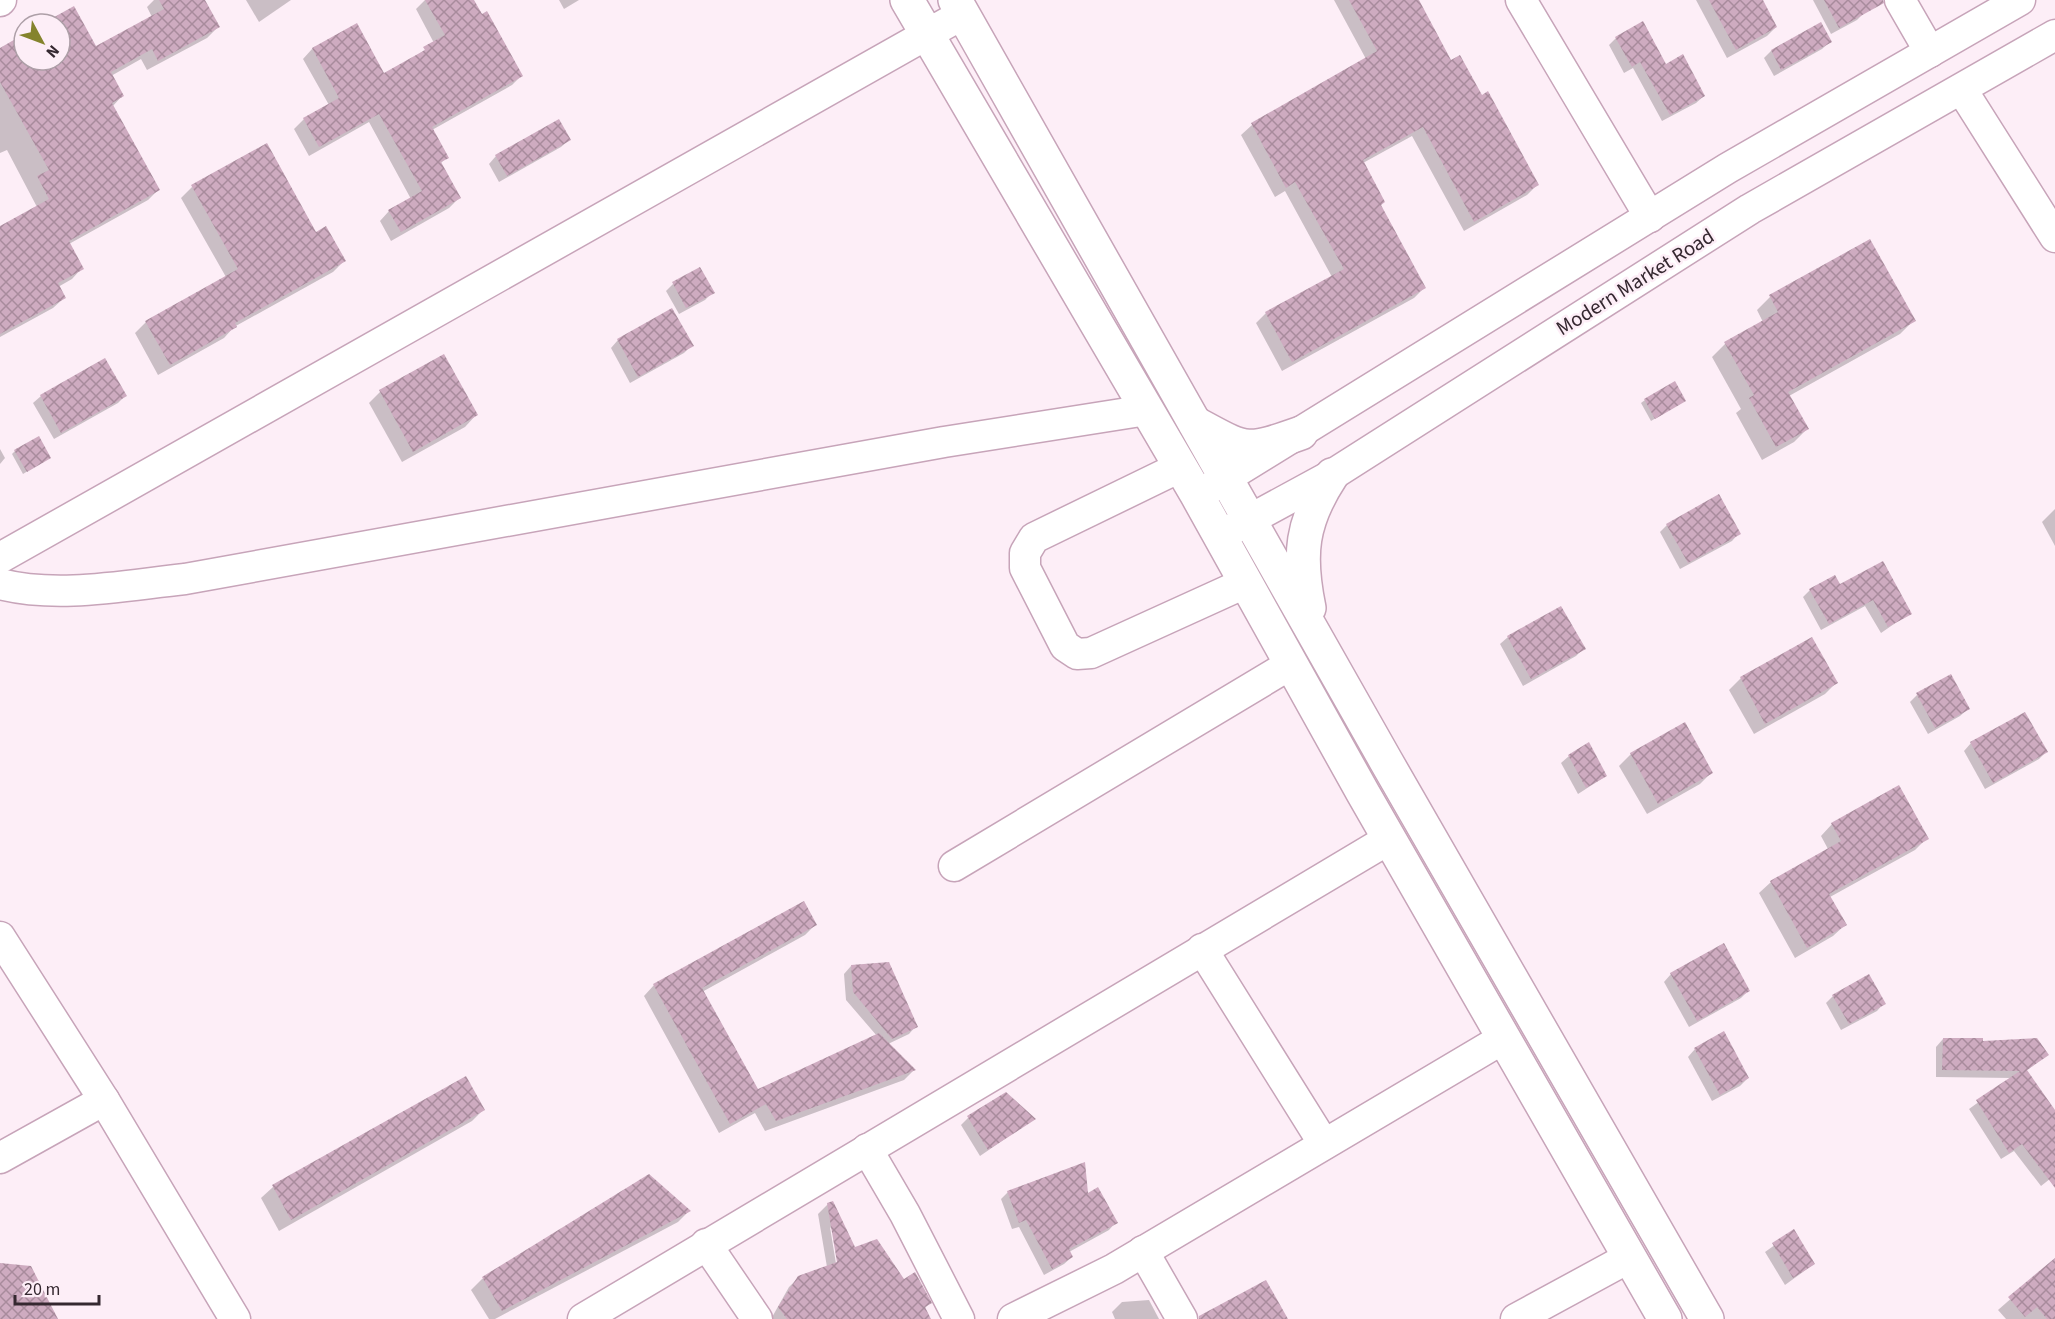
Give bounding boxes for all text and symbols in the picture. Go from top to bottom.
north arrow [12,12,72,72]
text: N [41,40,64,62]
street label: Modern Market Road [1550,221,1720,343]
scale bar [15,1268,99,1306]
text: 20 m [24,1277,60,1302]

